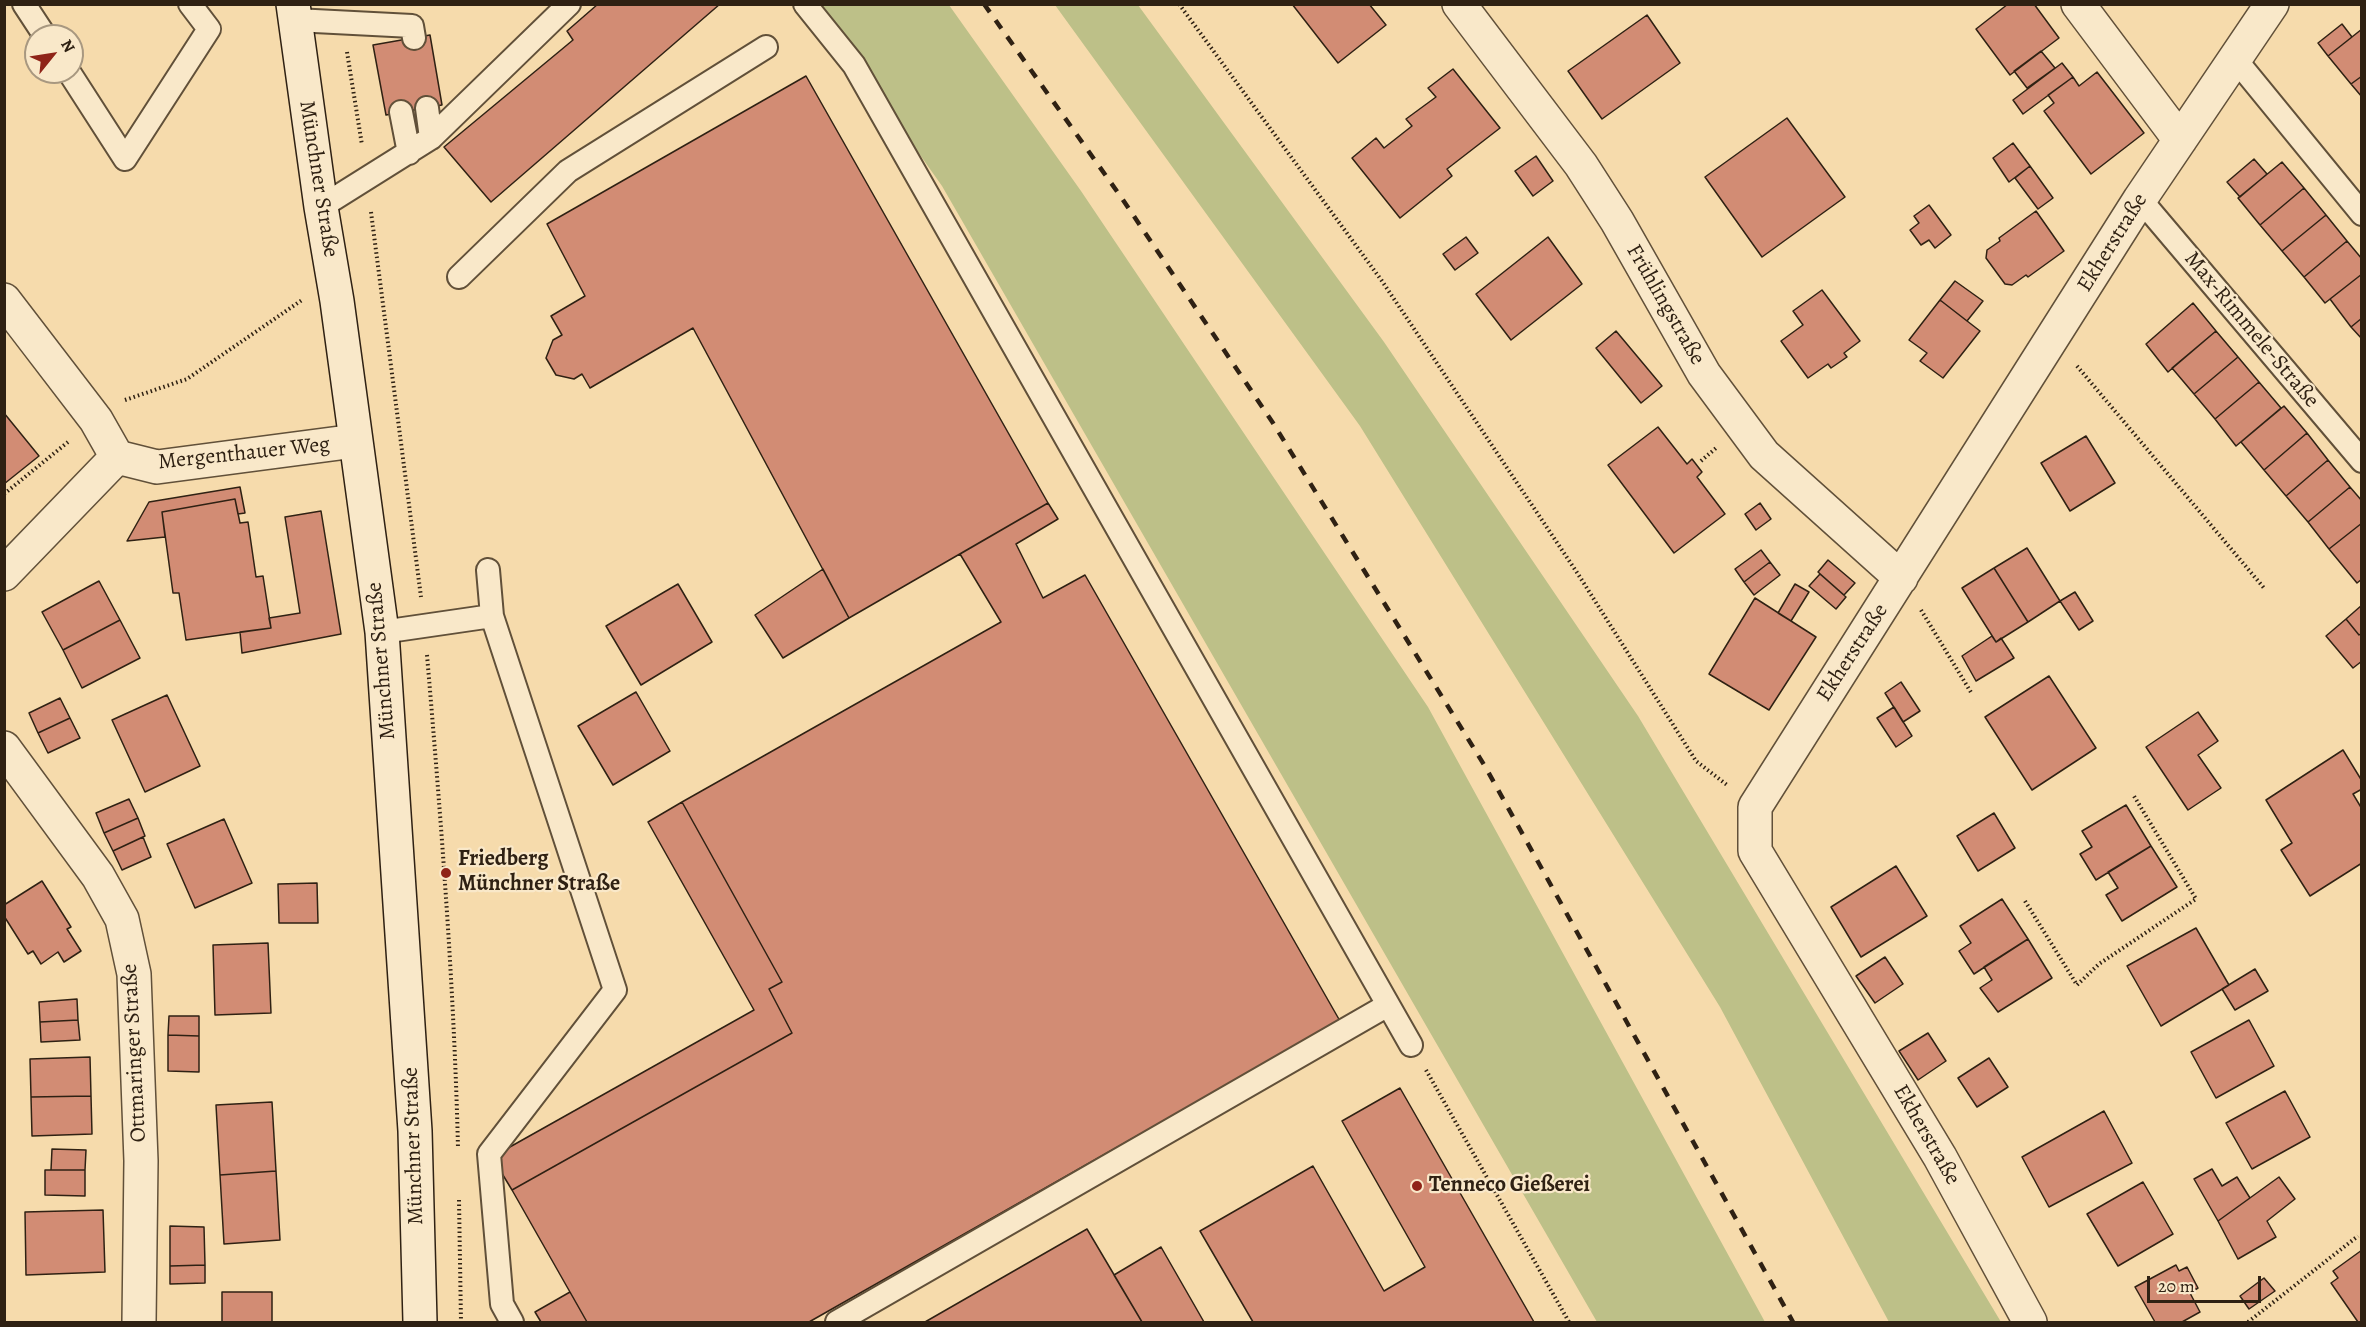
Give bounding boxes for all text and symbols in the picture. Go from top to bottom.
north arrow [24,24,84,84]
text: N [55,35,80,57]
street label: Münchner Straße [293,99,343,259]
street label: Ekherstraße [2072,189,2154,297]
street label: Frühlingstraße [1620,240,1710,370]
street label: Max-Rimmele-Straße [2178,246,2324,414]
street label: Mergenthauer Weg [157,432,331,476]
street label: Münchner Straße [362,581,402,741]
street label: Ekherstraße [1812,599,1894,707]
place label: Friedberg Münchner Straße [458,847,620,898]
marker: Friedberg Münchner Straße [439,866,453,880]
street label: Ottmaringer Straße [117,963,153,1143]
street label: Münchner Straße [398,1067,430,1225]
street label: Ekherstraße [1887,1080,1965,1190]
place label: Tenneco Gießerei [1429,1173,1590,1199]
marker: Tenneco Gießerei [1410,1179,1424,1193]
scale bar [2150,1264,2264,1302]
text: 20 m [2158,1274,2195,1298]

